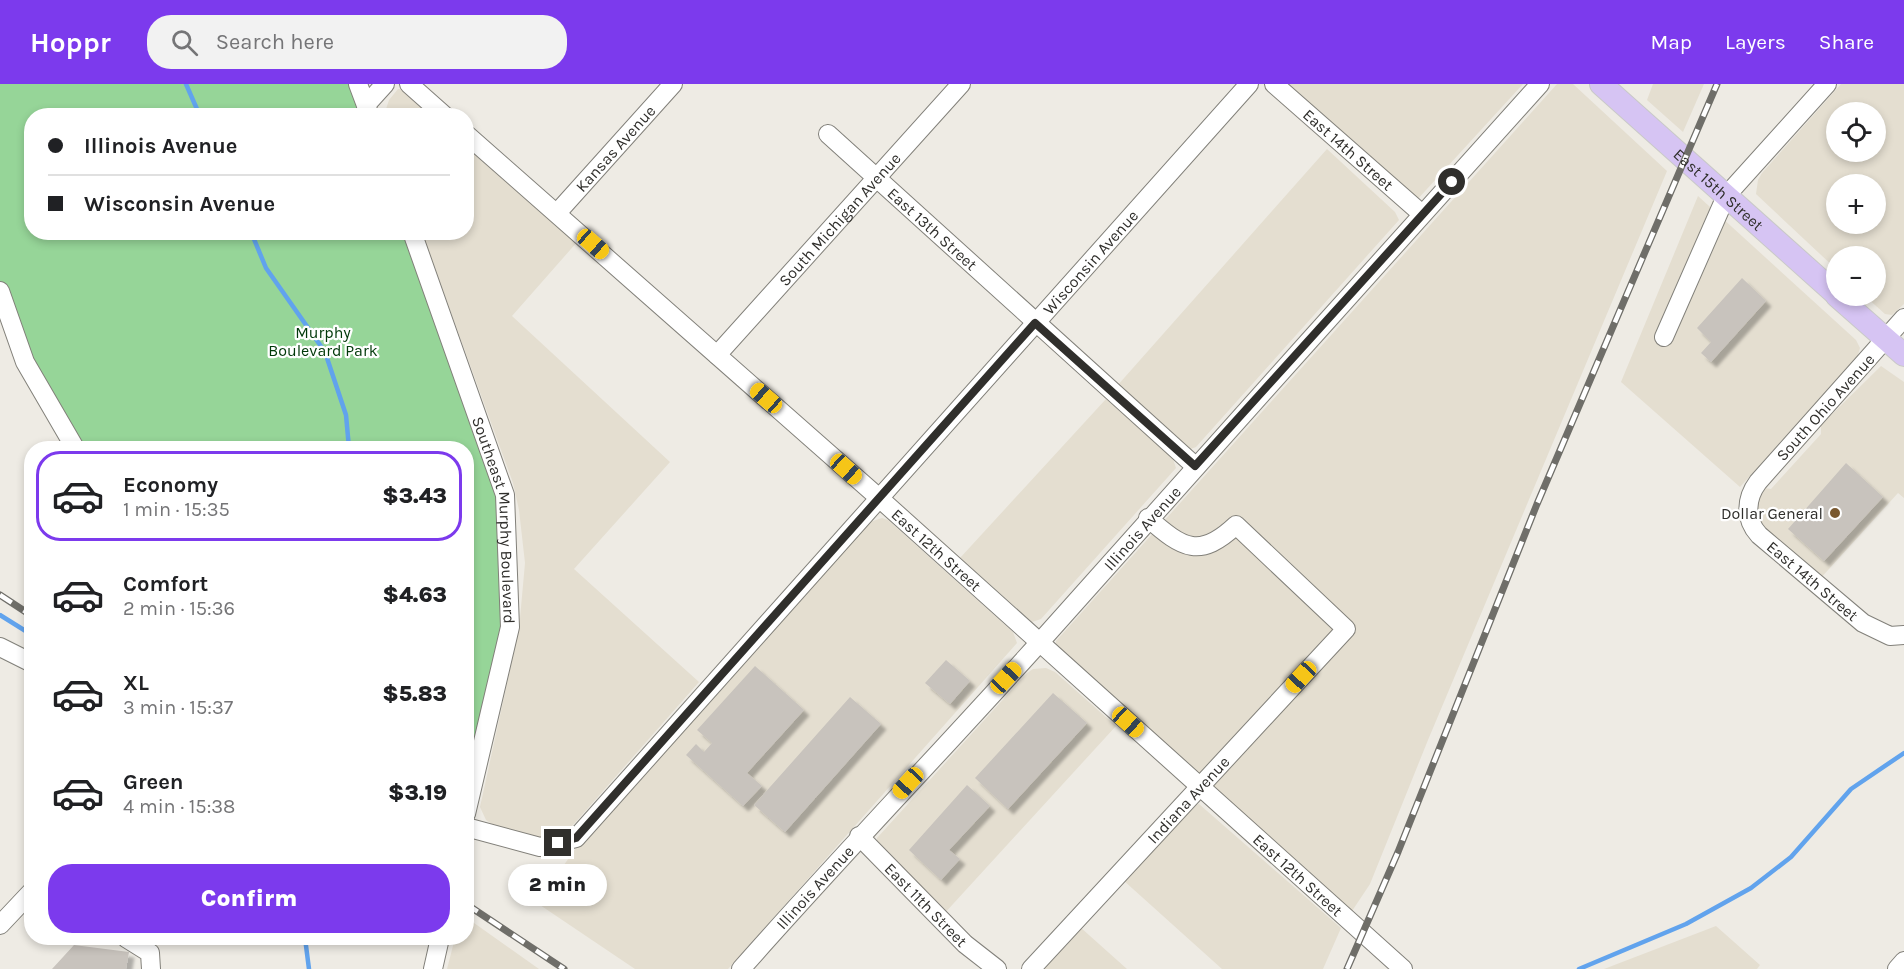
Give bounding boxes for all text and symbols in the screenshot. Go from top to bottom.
search box [147,15,567,69]
text: Hoppr [30,26,111,59]
icon: search [168,26,201,59]
text: Search here [216,29,334,55]
text: Map [1650,30,1692,54]
text: Layers [1725,30,1786,54]
text: Share [1819,30,1874,54]
street label: Kansas Avenue [572,101,660,196]
map controls [1826,102,1886,306]
button: locate [1826,102,1886,162]
street label: East 14th Street [1299,105,1397,194]
text: Illinois Avenue [84,133,237,159]
street label: East 15th Street [1670,145,1767,235]
street label: South Michigan Avenue [775,149,905,290]
route start [1438,168,1465,195]
button: + [1826,174,1886,234]
street label: East 13th Street [883,184,981,274]
text: Wisconsin Avenue [84,191,275,217]
street label: Wisconsin Avenue [1039,206,1142,318]
car [574,225,612,263]
button: − [1826,246,1886,306]
park label: Murphy Boulevard Park [268,323,378,360]
street label: South Ohio Avenue [1772,350,1878,465]
car [747,379,785,417]
street label: Southeast Murphy Boulevard [468,414,519,624]
car [827,450,865,488]
icon: car [51,469,105,523]
text: Economy [123,472,218,498]
street label: Illinois Avenue [1100,482,1185,574]
text: $3.43 [382,483,447,509]
text: 1 min · 15:35 [123,498,230,521]
place label: Dollar General [1721,504,1823,523]
street label: East 12th Street [888,505,985,595]
marker: Dollar General [1828,506,1842,520]
street label: East 14th Street [1763,537,1862,625]
icon: car [51,568,105,622]
text: Comfort [123,571,208,597]
text: $4.63 [382,582,447,608]
text: 2 min · 15:36 [123,597,235,620]
car [1282,658,1320,696]
car [987,659,1025,697]
icon: car [51,667,105,721]
text: XL [123,670,149,696]
text: $5.83 [382,681,447,707]
text: 3 min · 15:37 [123,696,233,719]
car [1109,703,1147,741]
street label: Indiana Avenue [1143,752,1233,847]
car [889,764,927,802]
icon: car [51,766,105,820]
text: Green [123,769,184,795]
text: $3.19 [388,780,447,806]
text: 4 min · 15:38 [123,795,235,818]
route end [544,829,571,856]
street label: East 12th Street [1249,830,1347,920]
street label: Illinois Avenue [772,842,858,933]
street label: East 11th Street [881,859,971,951]
button: Confirm [48,864,450,933]
callout: 2 min [508,864,608,906]
text: 2 min [529,873,586,896]

